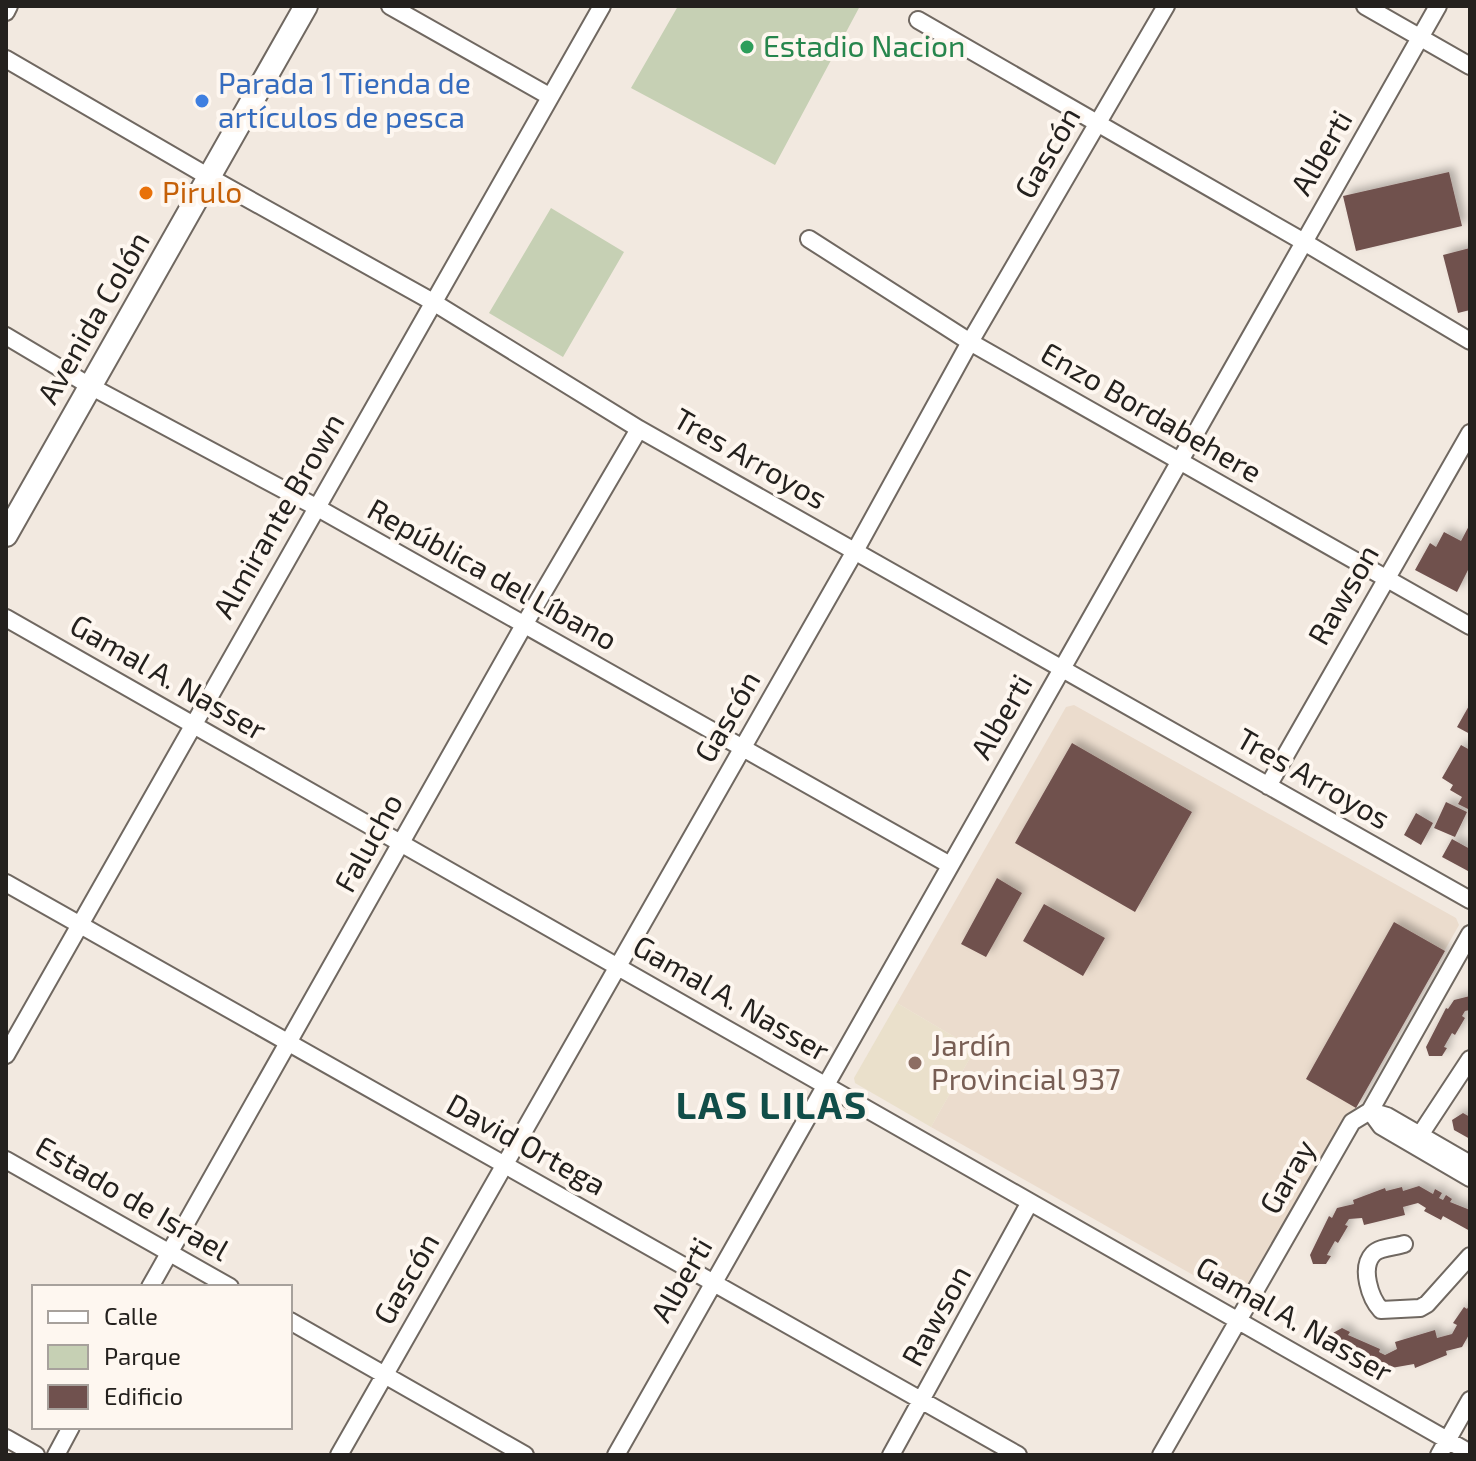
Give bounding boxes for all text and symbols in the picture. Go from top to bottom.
place label: Estadio Nacion [763,27,966,63]
marker: Estadio Nacion [738,38,756,56]
place label: Parada 1 Tienda de artículos de pesca [218,64,471,134]
marker: Parada 1 Tienda de artículos de pesca [193,92,211,110]
street label: Gascón [1006,100,1087,204]
street label: Alberti [1282,103,1359,201]
place label: Pirulo [162,173,242,209]
marker: Pirulo [137,184,155,202]
street label: Avenida Colón [29,225,156,409]
street label: Enzo Bordabehere [1035,333,1269,489]
street label: Tres Arroyos [668,399,834,516]
street label: Almirante Brown [204,406,351,624]
street label: República del Líbano [362,490,624,657]
street label: Rawson [1299,538,1385,650]
street label: Gamal A. Nasser [64,606,274,747]
street label: Gascón [686,664,767,768]
street label: Alberti [962,667,1039,765]
street label: Tres Arroyos [1231,719,1397,836]
street label: Falucho [326,786,409,898]
street label: Gamal A. Nasser [627,927,837,1068]
place label: Jardín Provincial 937 [931,1026,1121,1096]
marker: Jardín Provincial 937 [906,1054,924,1072]
district label: LAS LILAS [676,1081,868,1127]
street label: David Ortega [441,1085,613,1202]
street label: Estado de Israel [30,1127,236,1267]
street label: Garay [1251,1132,1322,1220]
street label: Gascón [365,1226,446,1330]
street label: Alberti [642,1230,719,1328]
street label: Gamal A. Nasser [1190,1248,1400,1389]
street label: Rawson [893,1258,978,1372]
legend [32,1285,292,1429]
text: Calle [104,1301,158,1330]
text: Parque [104,1341,181,1370]
text: Edificio [104,1381,183,1410]

